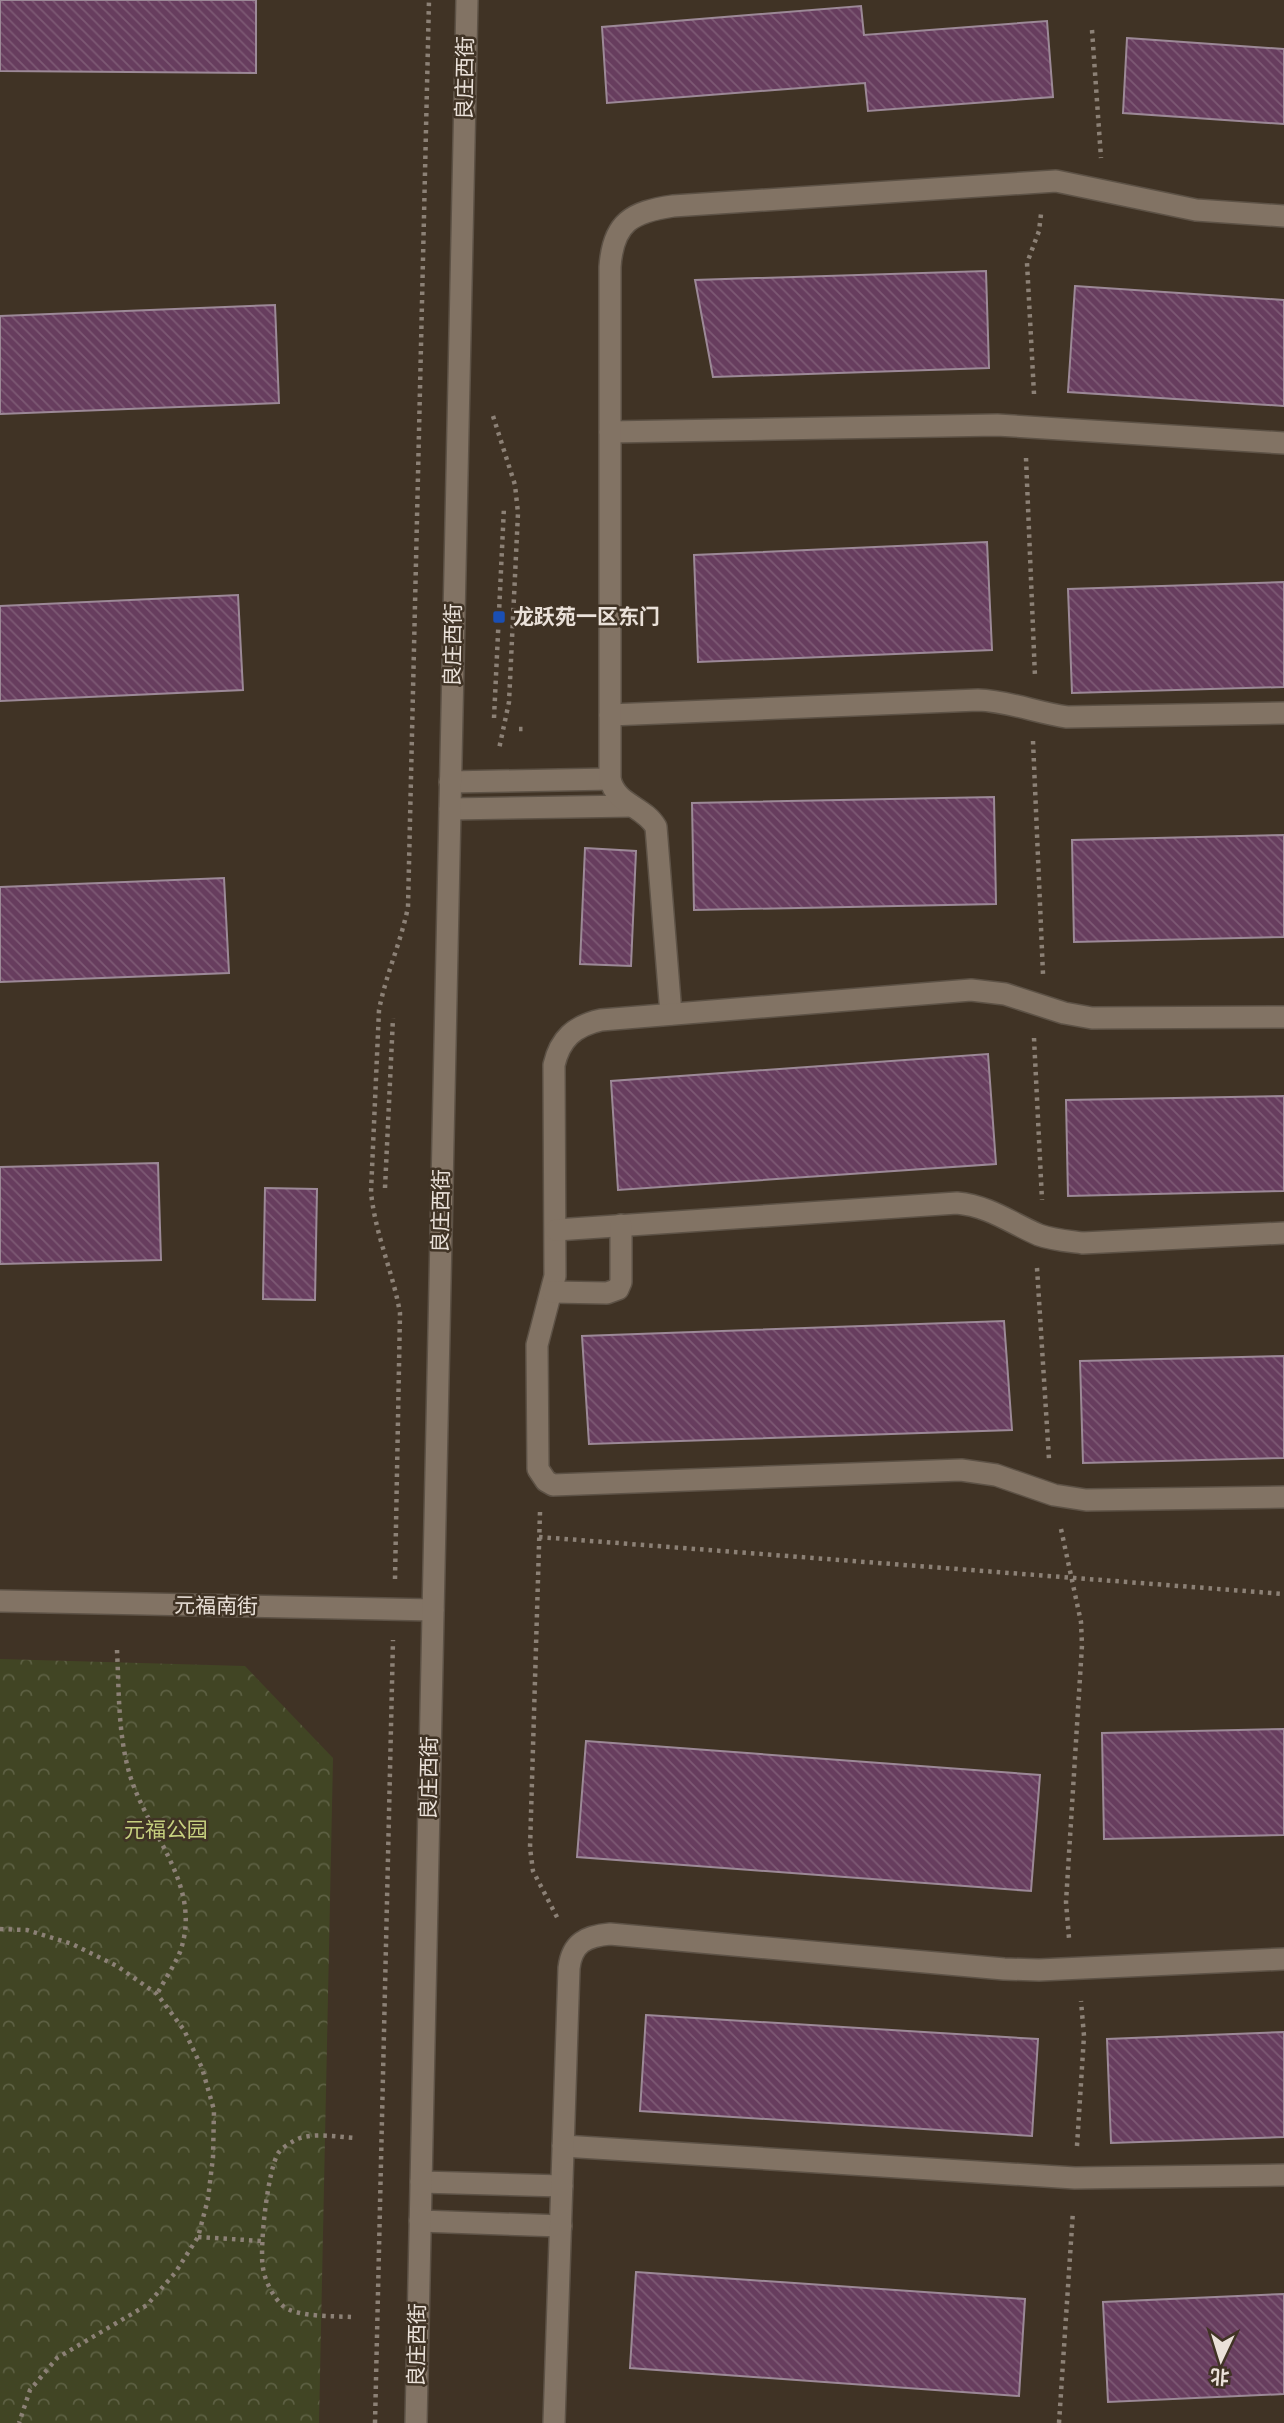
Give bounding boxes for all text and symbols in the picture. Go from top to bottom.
street label: 良庄西街 [453,36,477,120]
street label: 良庄西街 [441,603,465,687]
place label: 龙跃苑一区东门 [513,605,660,628]
marker: 龙跃苑一区东门 [491,609,507,625]
street label: 良庄西街 [429,1169,453,1253]
street label: 元福南街 [174,1594,258,1618]
street label: 良庄西街 [417,1736,441,1820]
park label: 元福公园 [124,1819,208,1841]
street label: 良庄西街 [405,2303,429,2387]
north arrow [1186,2325,1256,2395]
text: 北 [1210,2365,1230,2387]

